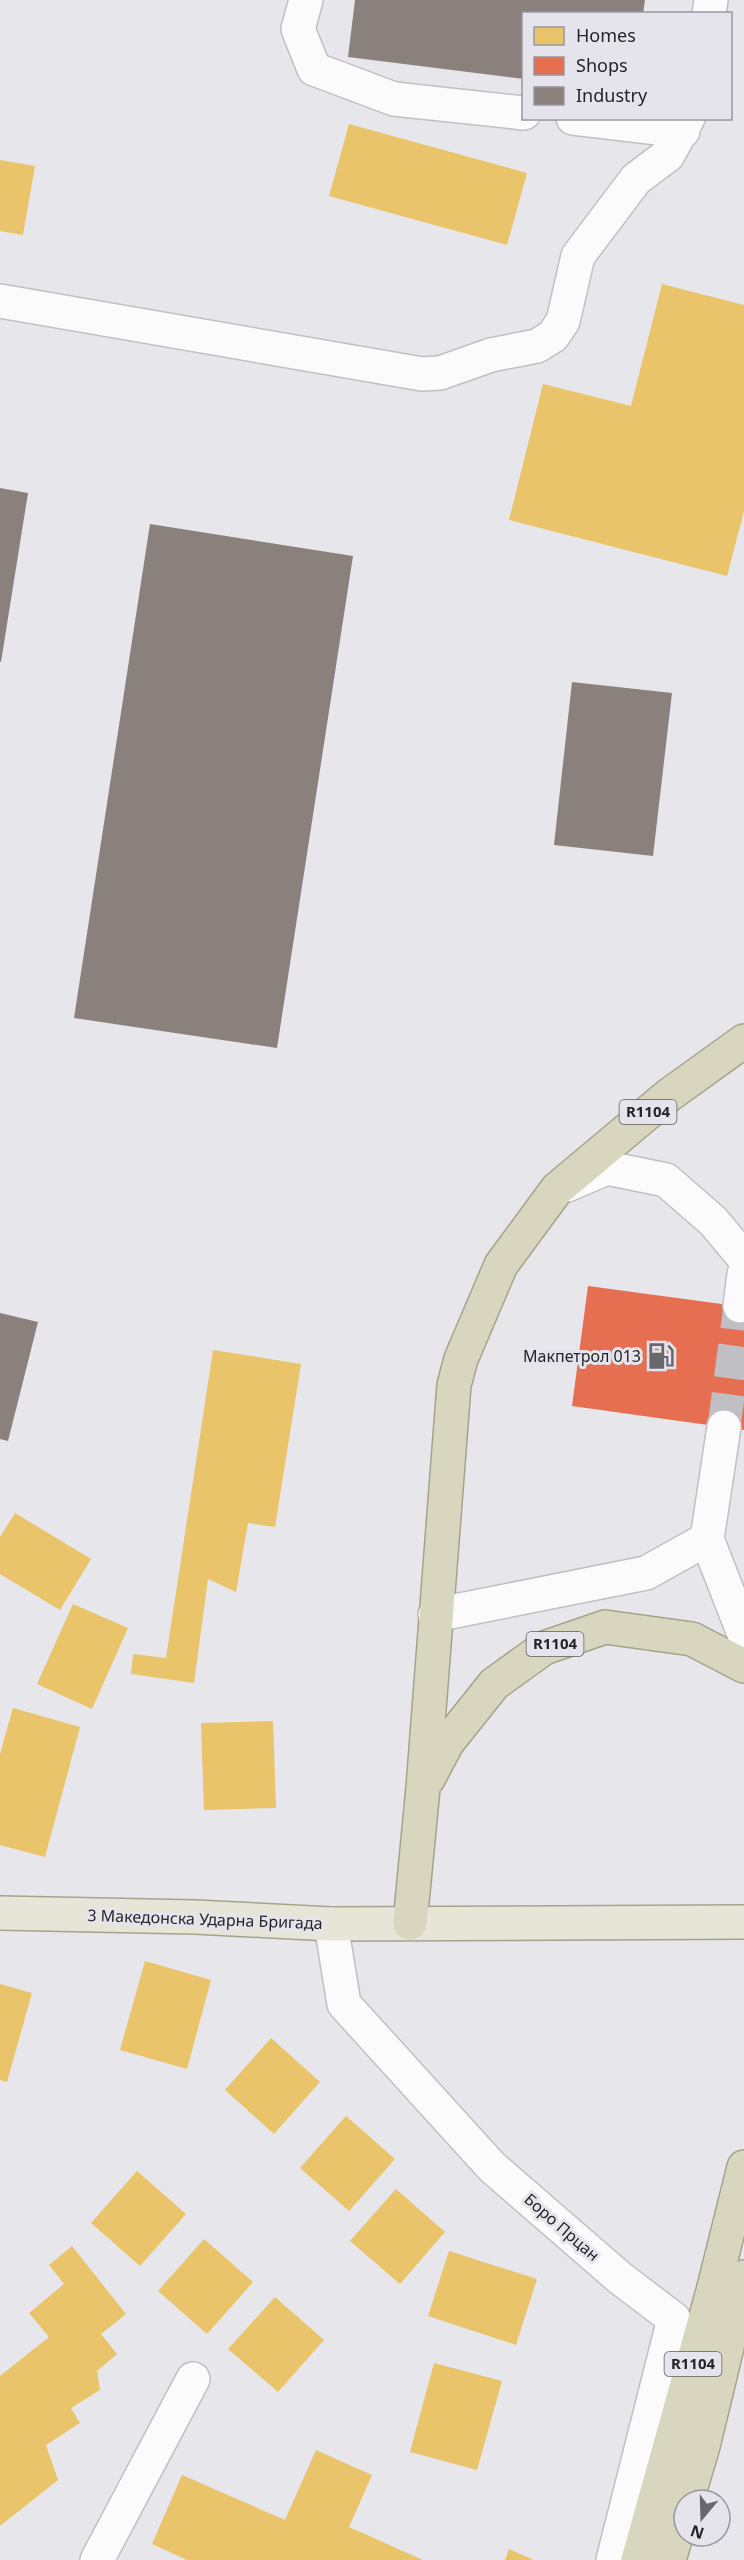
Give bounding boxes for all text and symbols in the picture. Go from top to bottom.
legend [522,12,732,120]
text: Homes [576,23,636,47]
text: Shops [576,53,628,77]
text: Industry [576,83,648,107]
road number: R1104 [620,1100,676,1124]
fuel station icon: Макпетрол 013 [646,1341,676,1371]
place label: Макпетрол 013 [523,1345,641,1367]
road number: R1104 [526,1632,584,1656]
street label: 3 Македонска Ударна Бригада [87,1904,323,1934]
street label: Боро Прцан [520,2188,604,2266]
road number: R1104 [664,2352,722,2376]
north arrow [672,2488,732,2548]
text: N [687,2520,707,2545]

